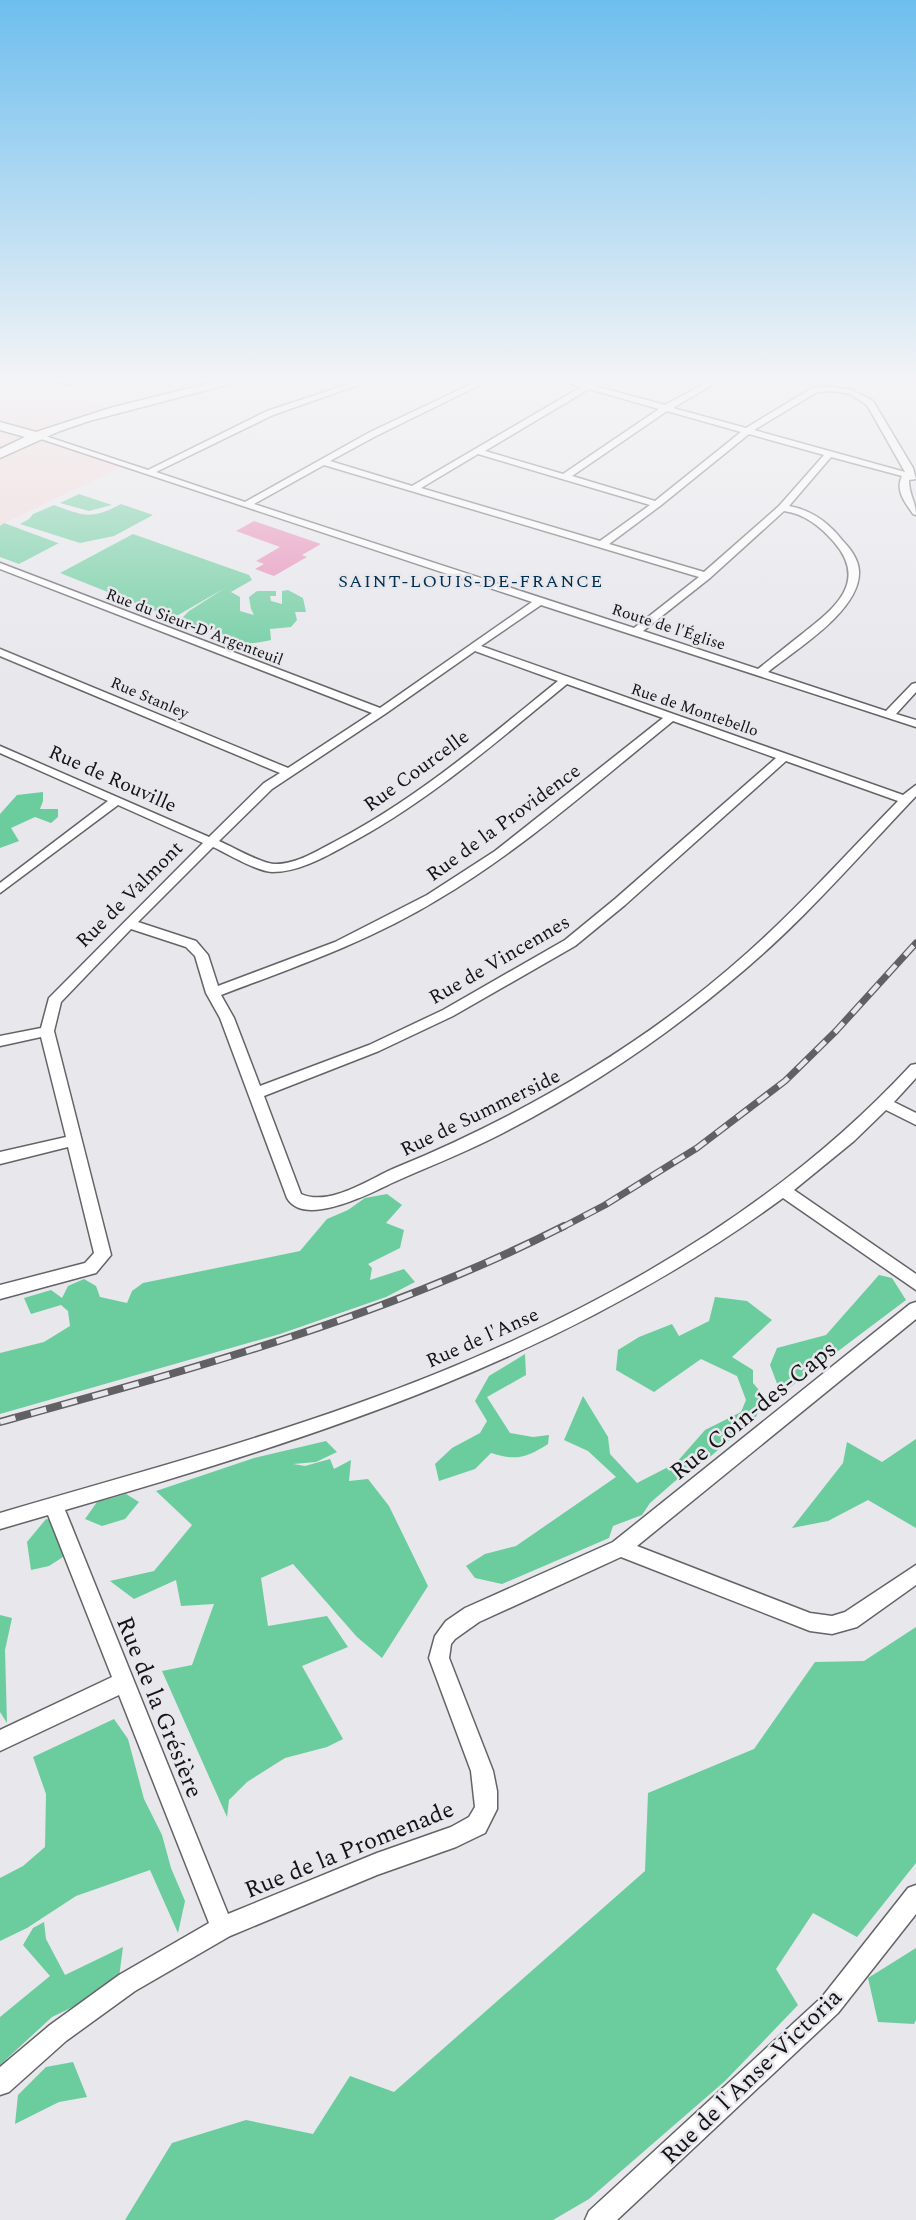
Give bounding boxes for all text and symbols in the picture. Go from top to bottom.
district label: SAINT-LOUIS-DE-FRANCE [338,568,604,595]
street label: Rue du Sieur-D'Argenteuil [103,582,287,672]
street label: Route de l'Église [609,597,729,657]
street label: Rue Stanley [107,671,194,726]
street label: Rue de Montebello [628,677,762,743]
street label: Rue Courcelle [357,722,476,819]
street label: Rue de Rouville [44,737,182,821]
street label: Rue de la Providence [420,756,587,889]
street label: Rue de Valmont [69,834,190,955]
street label: Rue de Vincennes [423,907,576,1012]
street label: Rue de Summerside [395,1061,565,1165]
street label: Rue de l'Anse [421,1300,544,1376]
street label: Rue Coin-des-Caps [662,1332,845,1489]
street label: Rue de la Grésière [106,1611,212,1804]
street label: Rue de la Promenade [239,1791,460,1908]
street label: Rue de l'Anse-Victoria [653,1980,851,2173]

